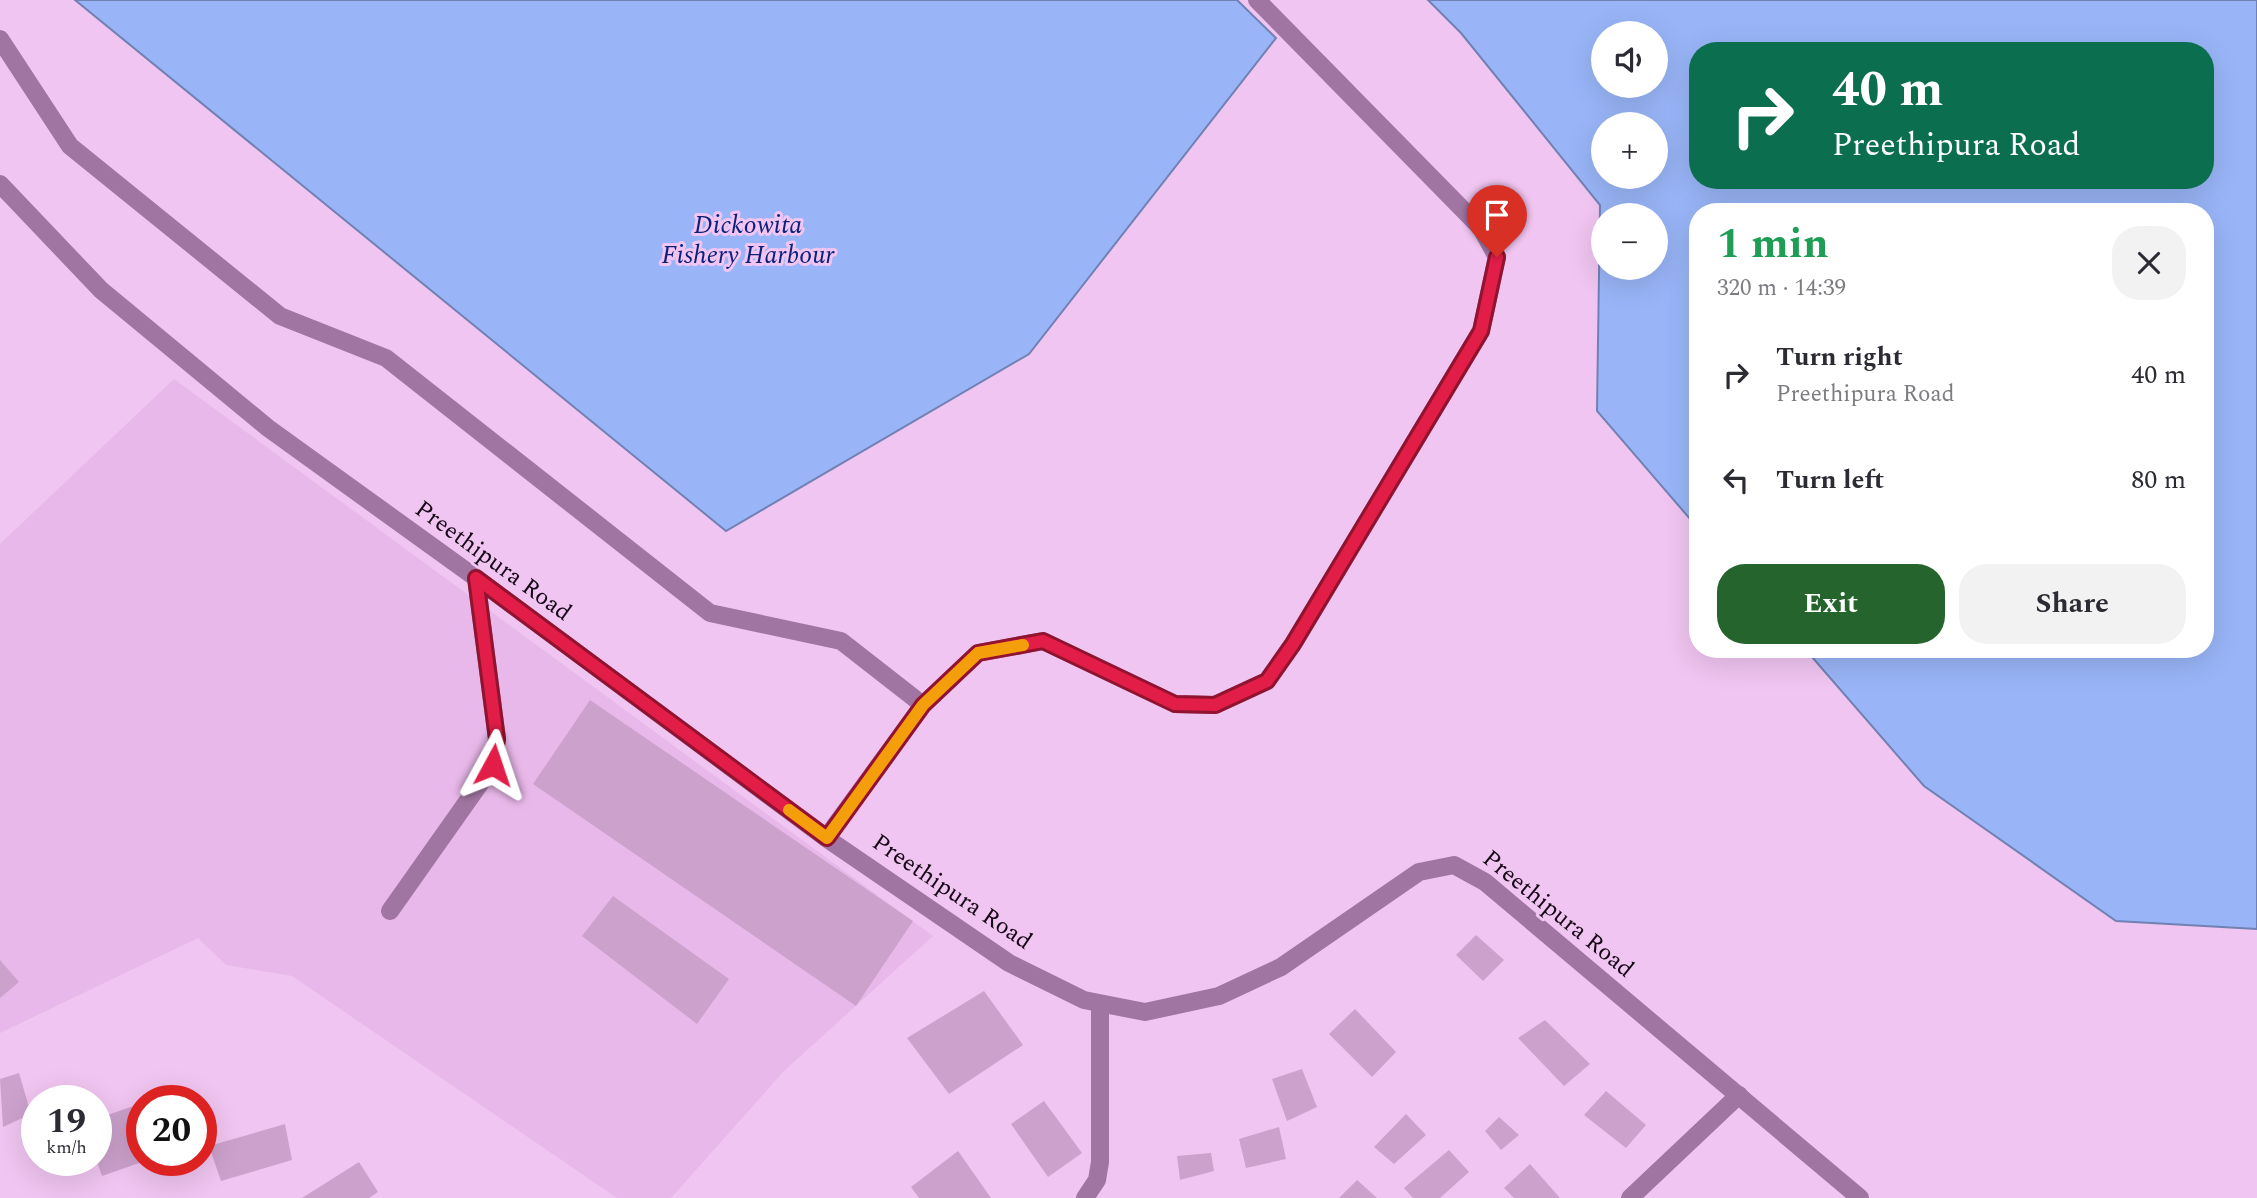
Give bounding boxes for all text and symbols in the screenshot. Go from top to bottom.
map controls [1591,21,1668,280]
button: sound [1591,21,1668,98]
text: 40 m [1832,53,1943,128]
icon: right [1717,70,1808,161]
button: + [1591,112,1668,189]
text: Preethipura Road [1832,121,2080,170]
pin [1467,185,1527,257]
icon: arrive [1478,196,1516,234]
button: − [1591,203,1668,280]
water label: Dickowita Fishery Harbour [661,205,836,275]
text: 1 min [1717,213,1829,276]
button: close [2112,226,2186,300]
text: 320 m · 14:39 [1717,271,1846,306]
text: Turn right [1776,337,1903,377]
text: 40 m [2131,355,2186,395]
icon: right [1717,356,1755,394]
text: Preethipura Road [1776,377,1955,412]
text: Turn left [1776,460,1884,500]
text: 80 m [2131,460,2186,500]
icon: left [1717,461,1755,499]
street label: Preethipura Road [407,492,579,630]
button: Exit [1717,564,1945,644]
button: Share [1959,564,2186,644]
position arrow [456,728,530,802]
street label: Preethipura Road [865,825,1039,959]
street label: Preethipura Road [1474,841,1642,987]
speed limit sign: 20 [126,1085,217,1176]
text: 19 [47,1095,86,1148]
text: km/h [46,1134,87,1161]

